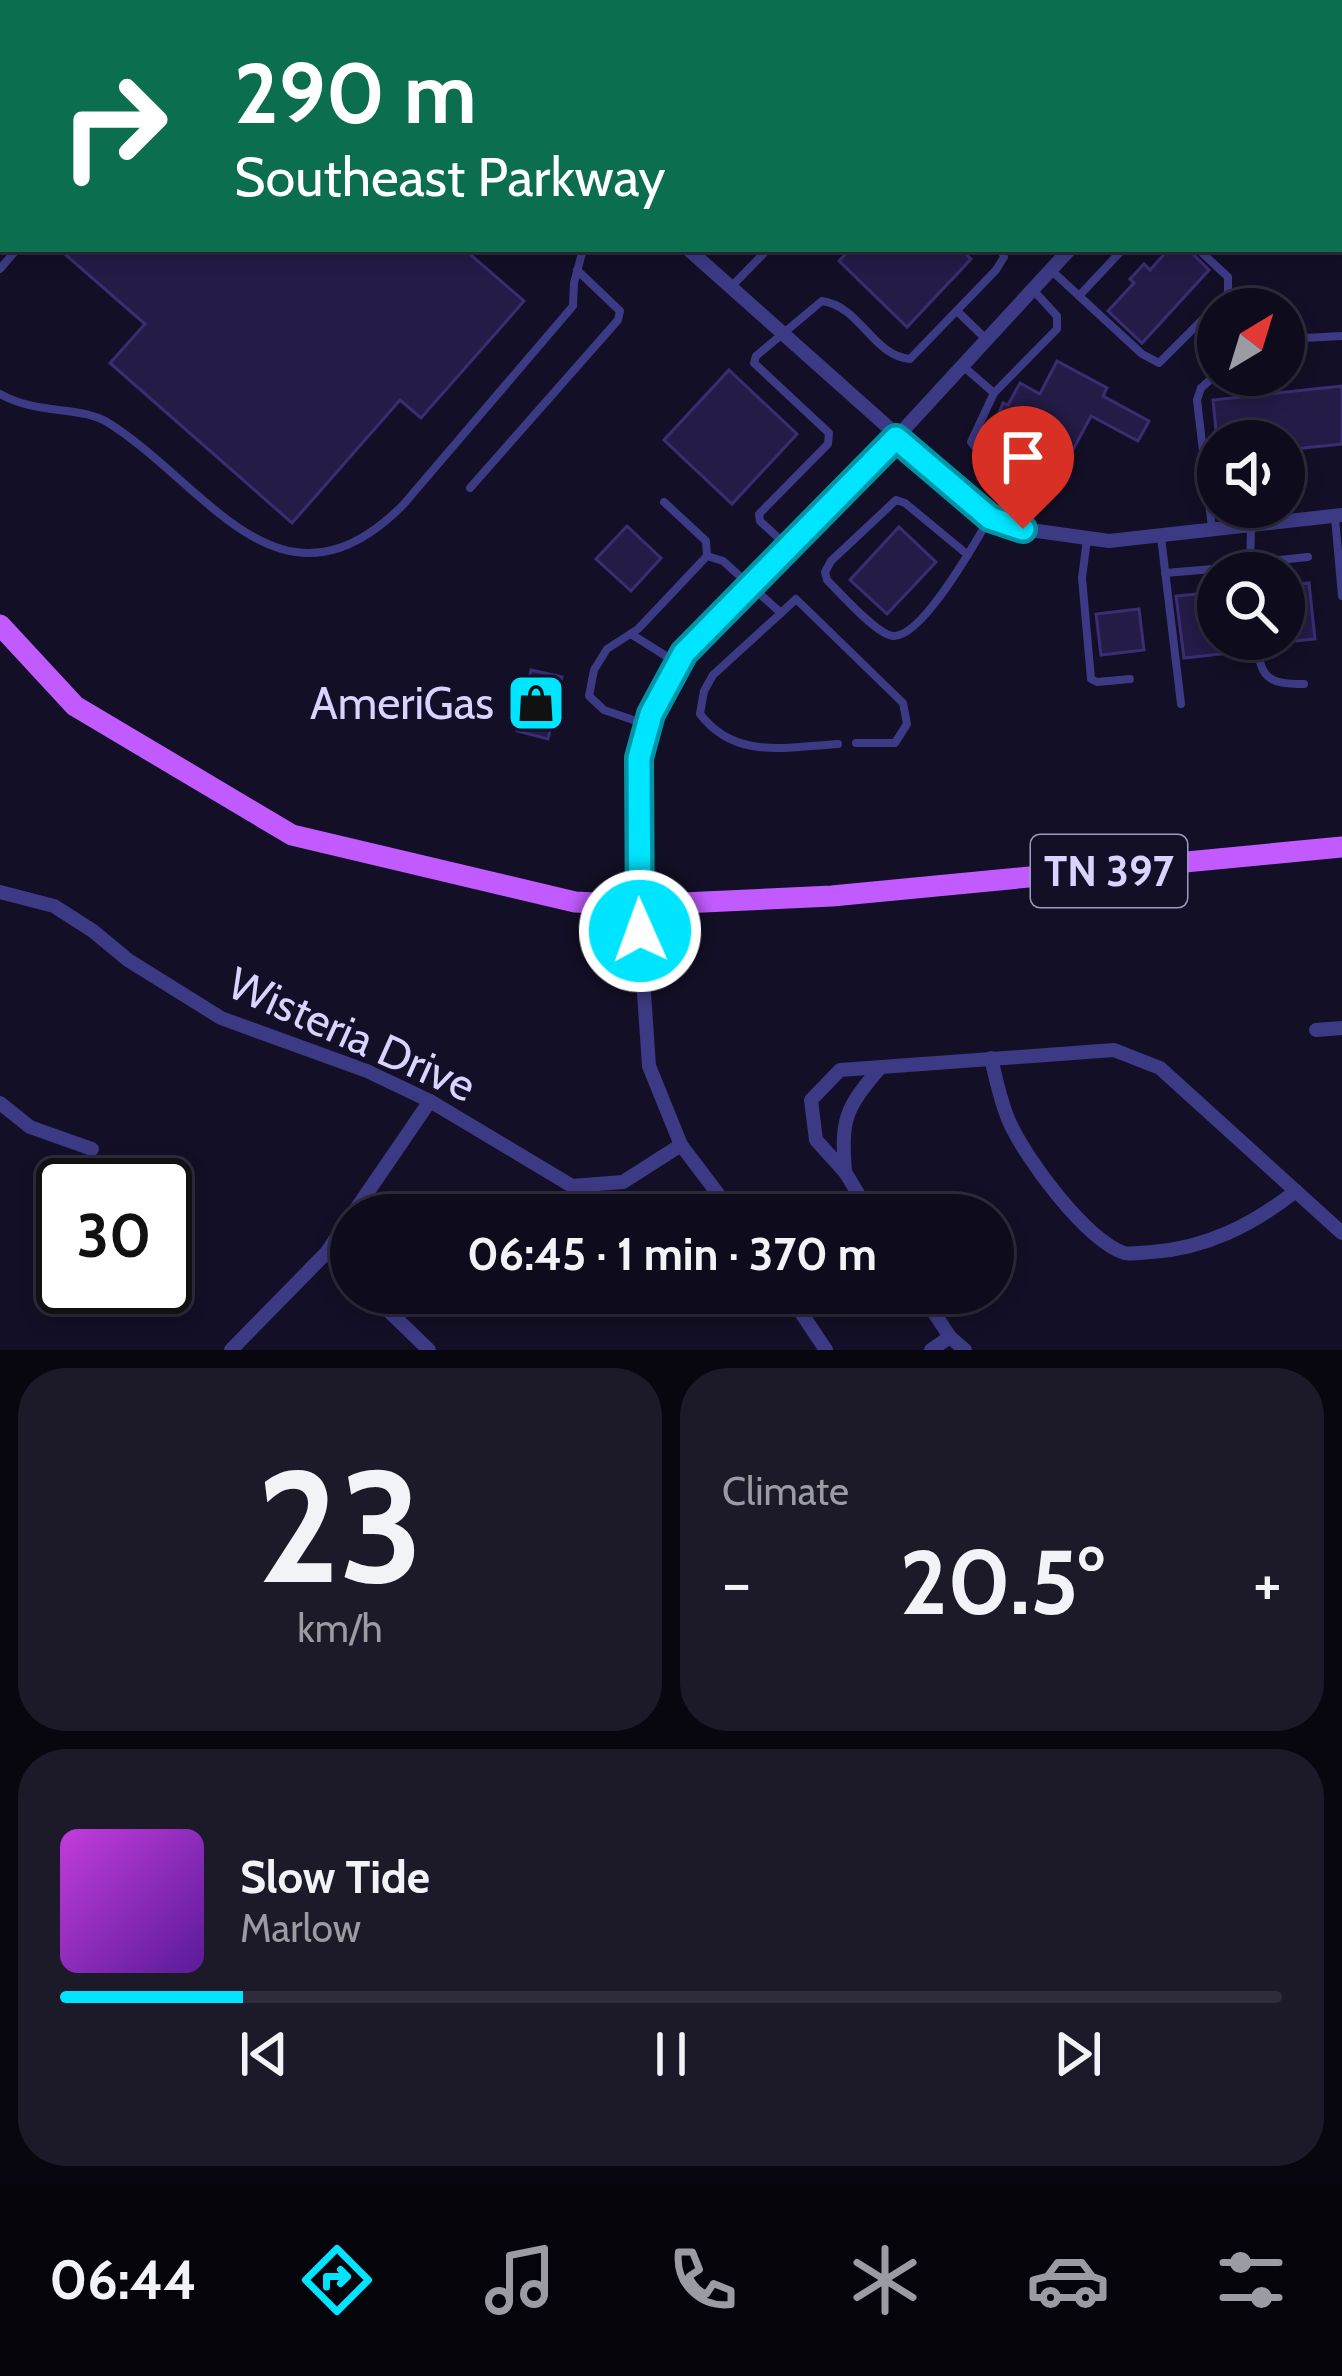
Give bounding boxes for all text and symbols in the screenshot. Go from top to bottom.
text: 290 m [234,42,477,144]
icon: right [36,48,192,204]
text: Southeast Parkway [234,144,666,210]
north arrow [1197,288,1305,396]
map controls [1197,288,1305,660]
pin [972,406,1074,529]
button: sound [1197,420,1305,528]
icon: arrive [990,424,1056,490]
button: search [1197,552,1305,660]
shop icon: AmeriGas [505,672,567,734]
place label: AmeriGas [310,676,494,730]
road number: TN 397 [1031,835,1187,907]
position arrow [577,868,703,994]
street label: Wisteria Drive [220,955,484,1113]
speed limit sign: 30 [36,1158,192,1314]
text: 06:45 · 1 min · 370 m [467,1227,877,1281]
text: 23 [257,1431,423,1621]
text: Climate [722,1467,849,1515]
text: 20.5° [900,1527,1104,1637]
text: − [722,1542,751,1623]
text: + [1253,1542,1282,1623]
text: km/h [297,1604,383,1652]
text: Slow Tide [240,1850,430,1904]
text: Marlow [240,1904,361,1952]
icon: previous [231,2021,297,2087]
icon: pause [638,2021,704,2087]
icon: next [1045,2021,1111,2087]
icon: directions [295,2238,379,2322]
icon: music [478,2238,562,2322]
icon: phone [661,2238,745,2322]
icon: climate [843,2238,927,2322]
icon: car [1026,2238,1110,2322]
icon: filters [1209,2238,1293,2322]
text: 06:44 [49,2247,197,2313]

